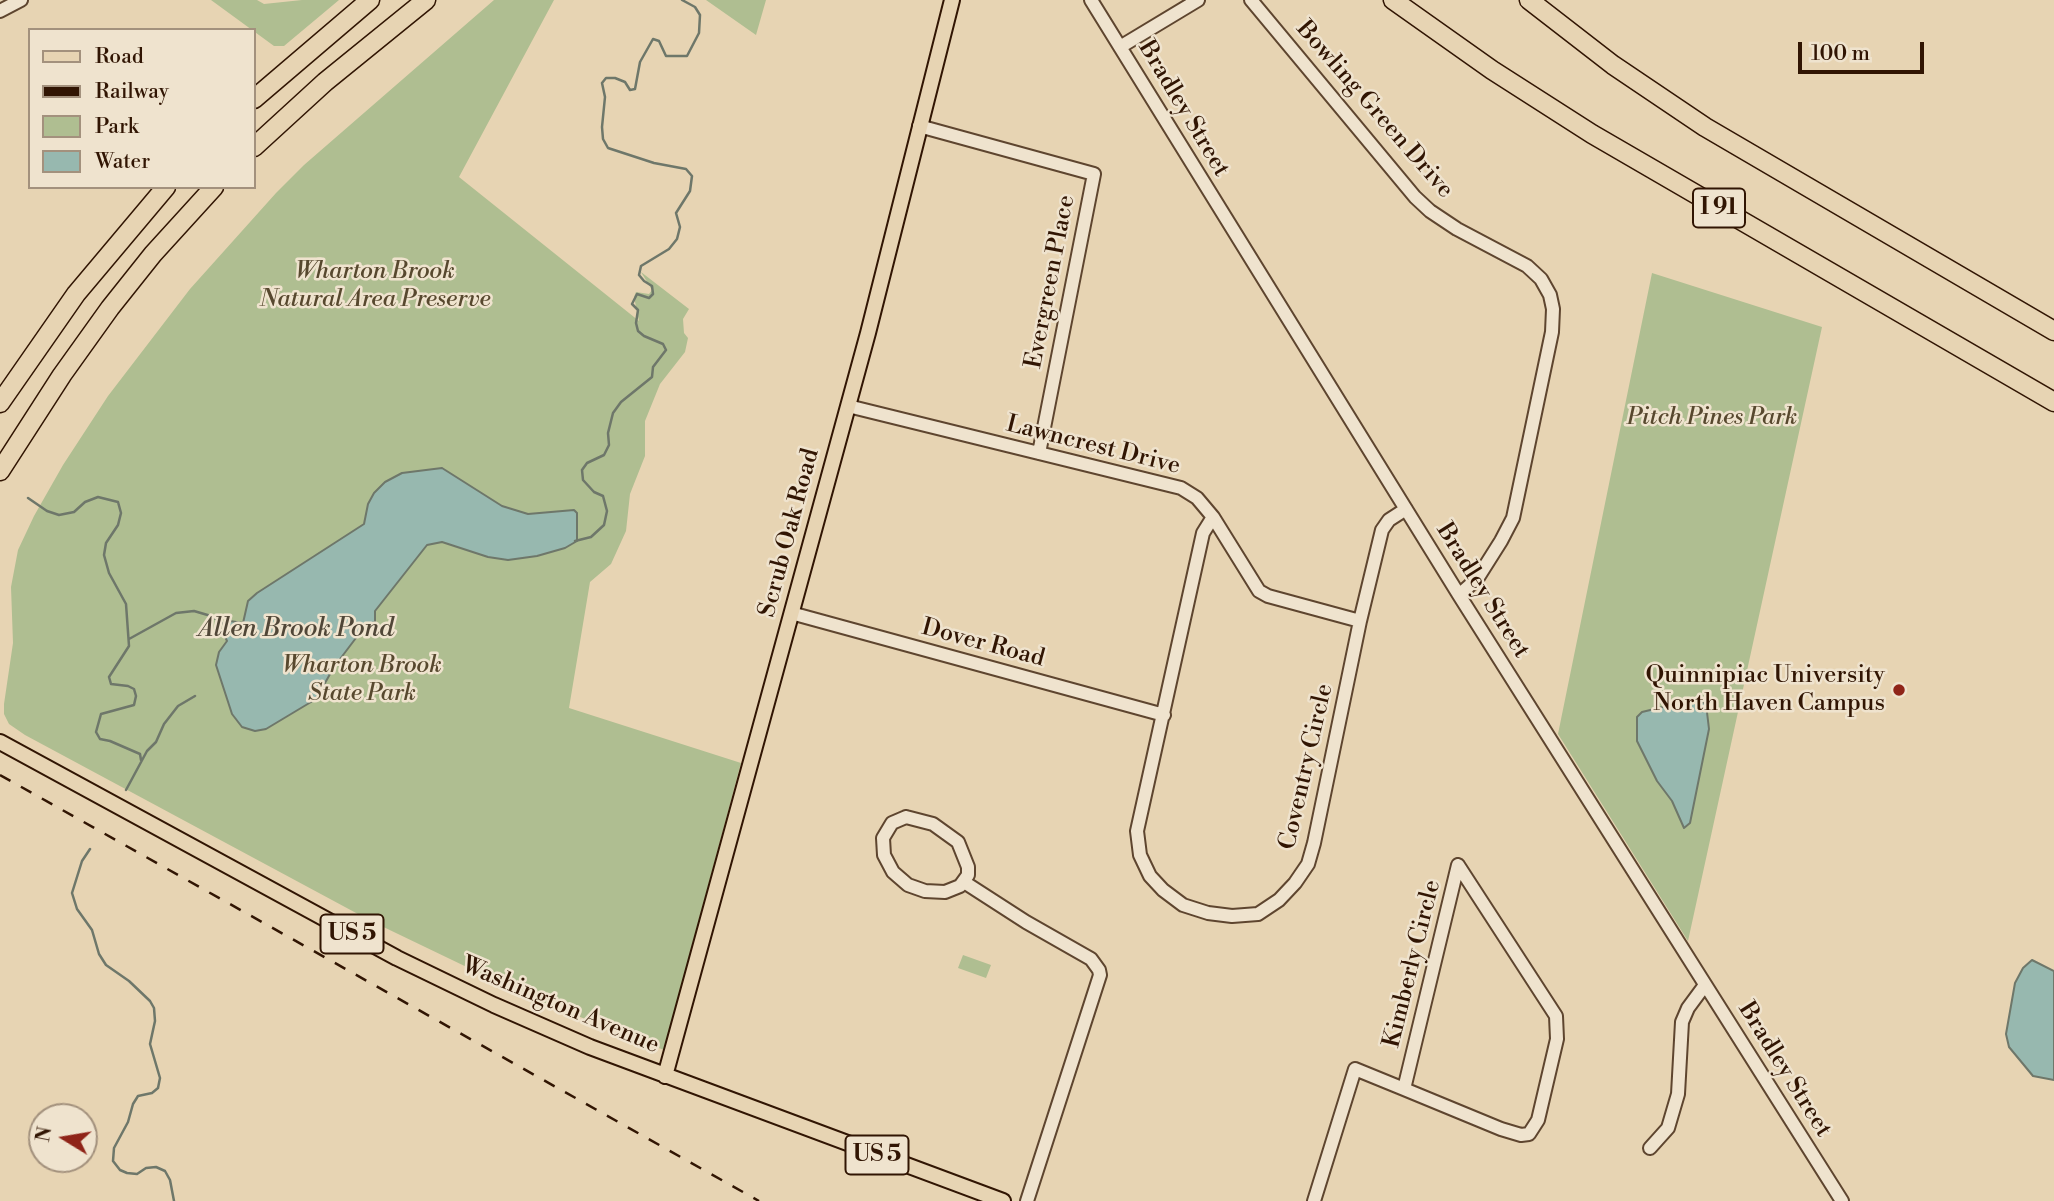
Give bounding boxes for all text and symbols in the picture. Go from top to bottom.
street label: Bowling Green Drive [1289,15,1459,205]
legend [28,28,256,189]
scale bar [1802,28,1928,72]
street label: Bradley Street [1131,36,1235,182]
text: 100 m [1811,41,1870,67]
text: Road [95,44,144,70]
text: Railway [95,79,169,105]
text: Park [95,114,139,140]
text: Water [95,149,150,175]
road number: I 91 [1693,188,1745,228]
street label: Evergreen Place [1020,193,1082,371]
park label: Wharton Brook Natural Area Preserve [259,258,491,314]
park label: Pitch Pines Park [1627,404,1797,432]
street label: Lawncrest Drive [1003,410,1183,482]
street label: Scrub Oak Road [754,446,826,620]
street label: Bradley Street [1429,518,1535,664]
water label: Allen Brook Pond [198,614,394,646]
street label: Dover Road [918,614,1048,674]
park label: Wharton Brook State Park [282,652,442,708]
place label: Quinnipiac University North Haven Campus [1645,662,1885,718]
street label: Coventry Circle [1274,681,1340,853]
marker: Quinnipiac University North Haven Campus [1891,682,1907,698]
street label: Kimberly Circle [1378,877,1448,1051]
road number: US 5 [320,914,384,953]
street label: Washington Avenue [457,951,663,1061]
street label: Bradley Street [1731,997,1837,1143]
north arrow [28,1103,98,1173]
text: N [31,1125,58,1144]
road number: US 5 [846,1136,908,1174]

